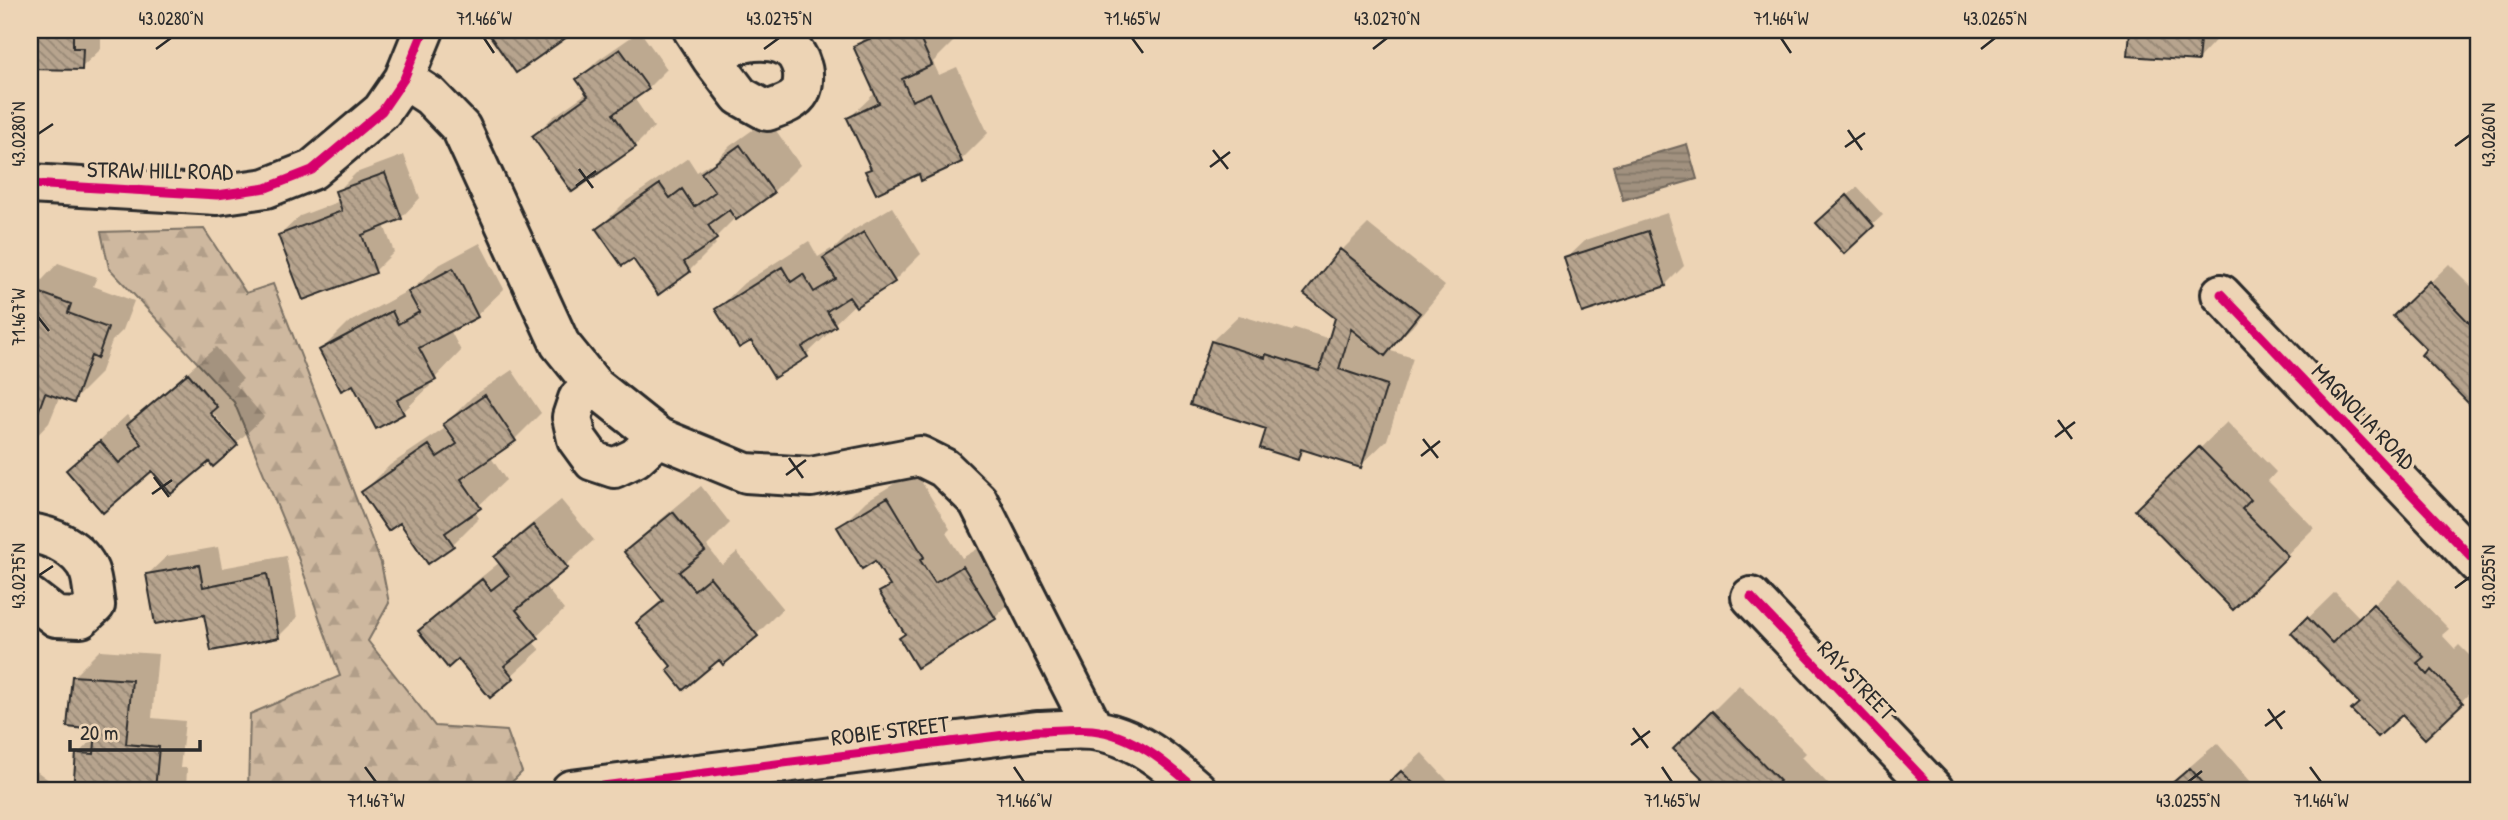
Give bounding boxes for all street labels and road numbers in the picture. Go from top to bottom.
street label: STRAW HILL ROAD [87,153,234,187]
street label: MAGNOLIA ROAD [2305,356,2423,476]
street label: RAY STREET [1811,633,1903,727]
street label: ROBIE STREET [829,707,951,753]

